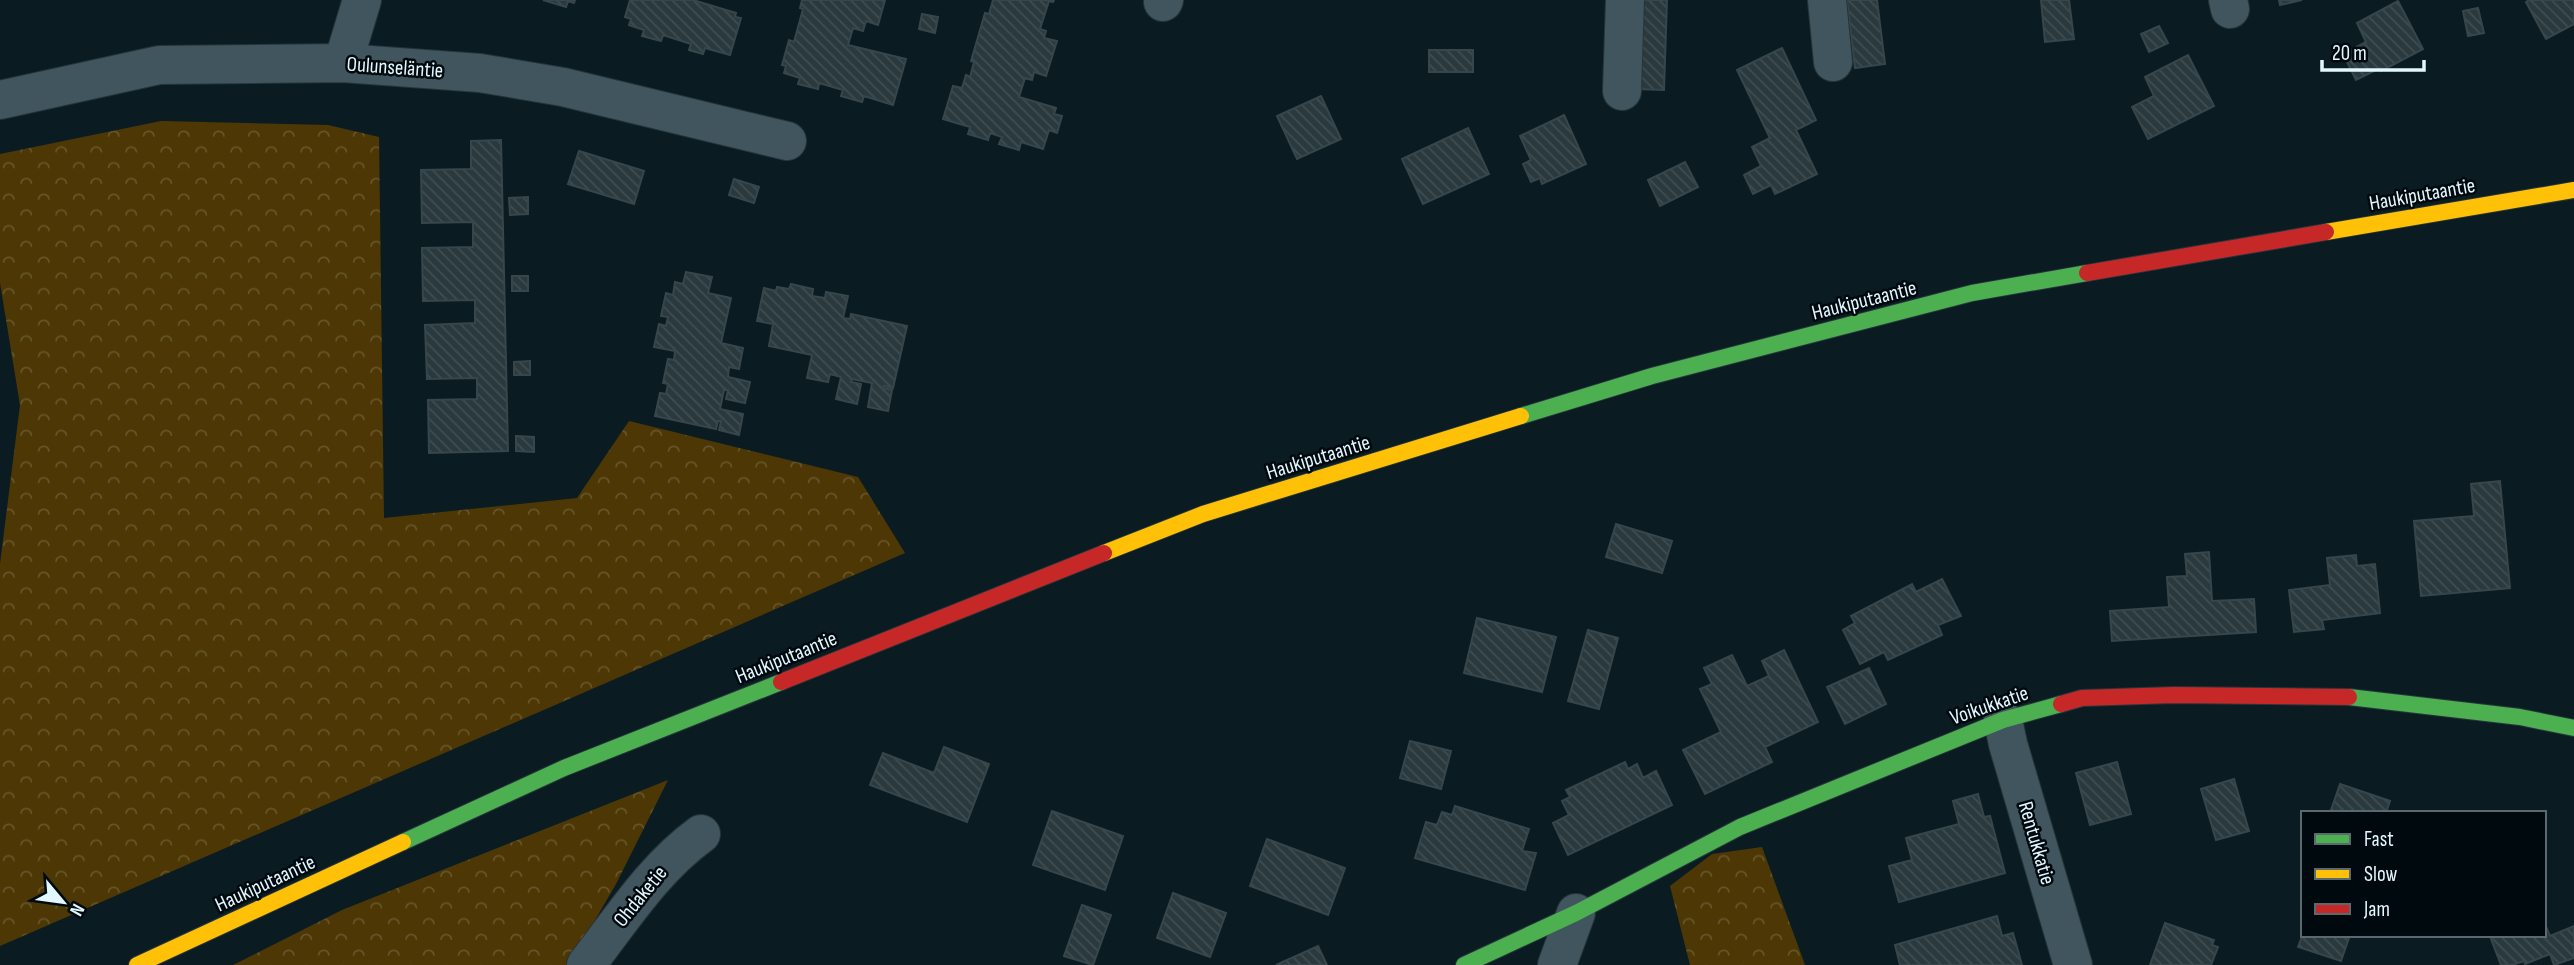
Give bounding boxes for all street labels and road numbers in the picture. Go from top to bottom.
street label: Oulunseläntie [346,52,444,83]
street label: Haukiputaantie [2367,173,2477,216]
street label: Haukiputaantie [1809,275,1919,326]
street label: Haukiputaantie [1263,430,1373,485]
street label: Haukiputaantie [732,626,841,689]
street label: Voikukkatie [1947,680,2032,730]
street label: Rentukkatie [2013,799,2060,887]
street label: Haukiputaantie [211,849,319,917]
street label: Ohdaketie [608,861,672,932]

